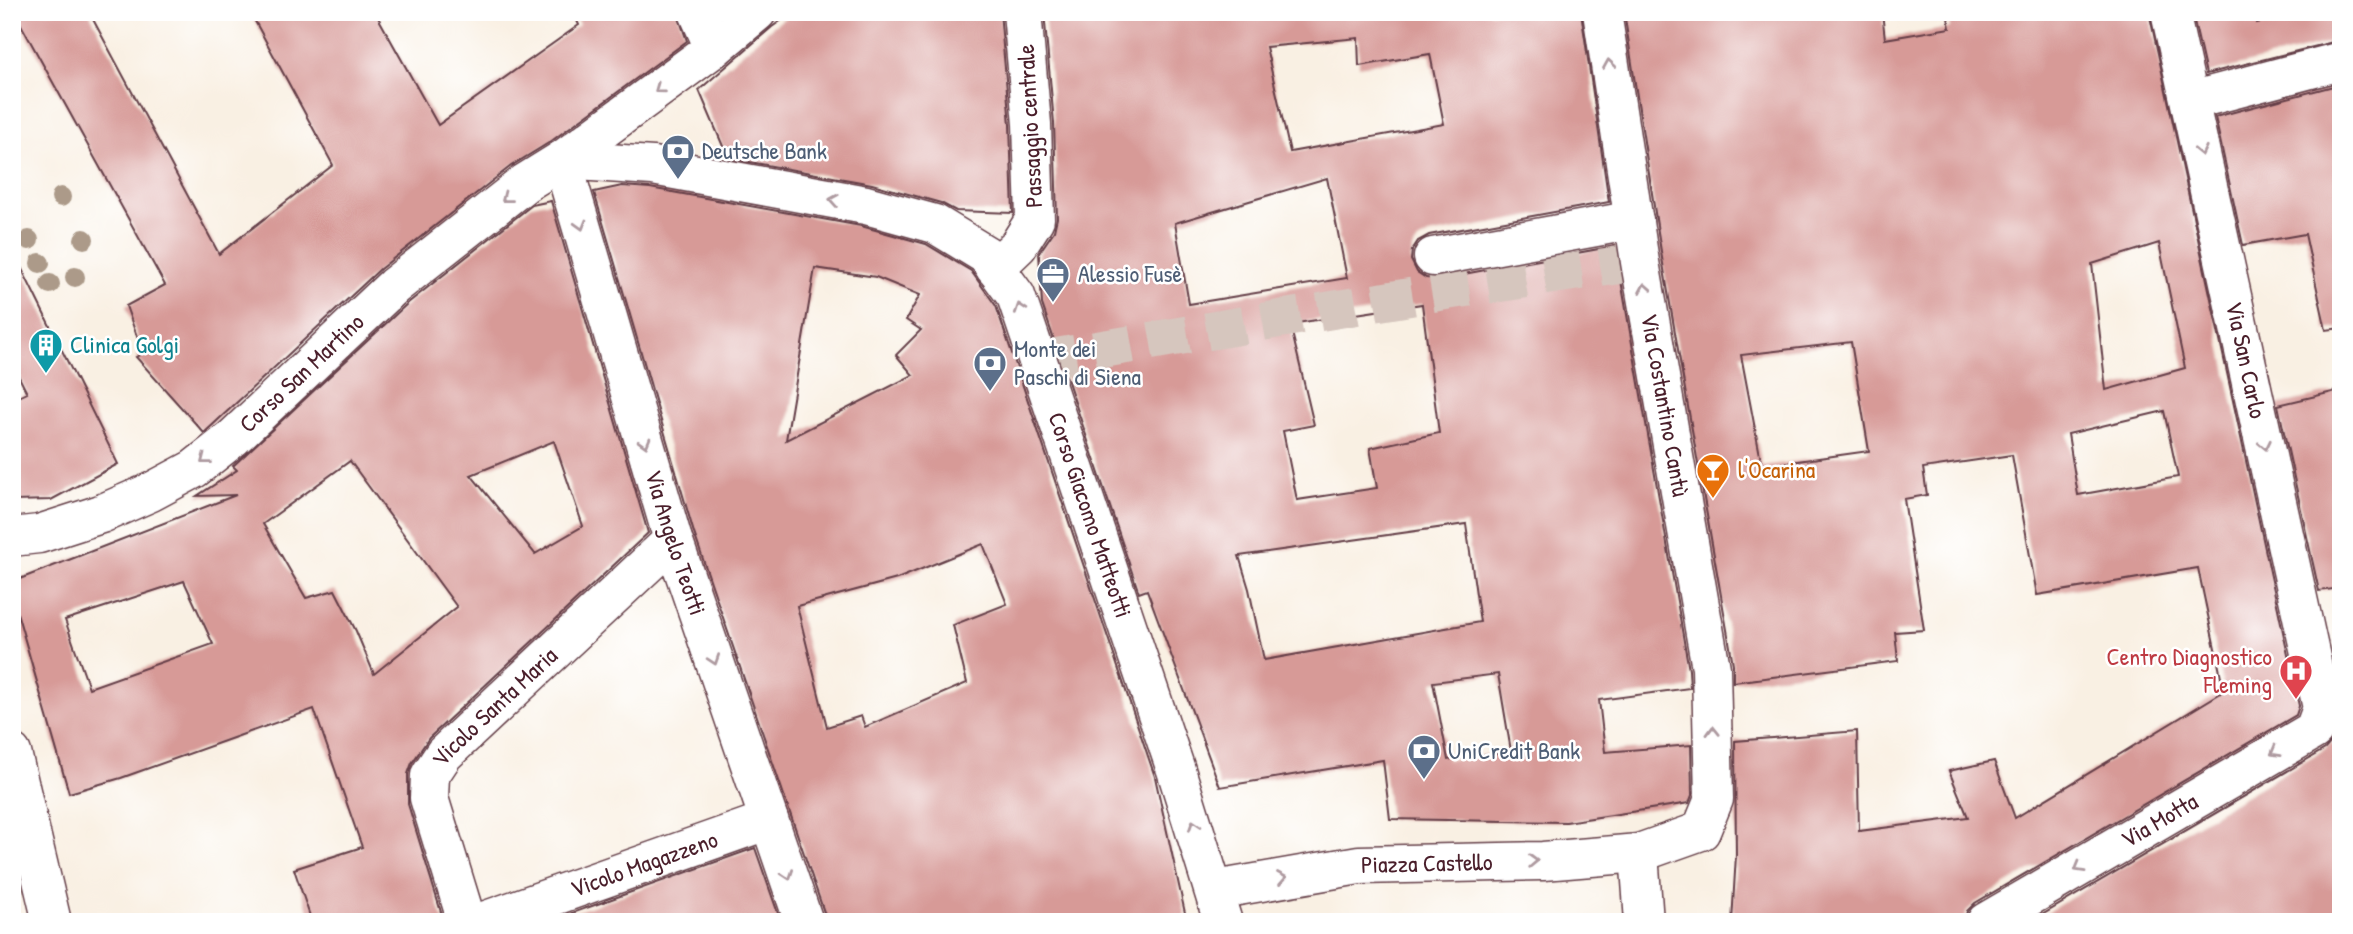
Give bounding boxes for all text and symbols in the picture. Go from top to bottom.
street label: Passaggio centrale [1009,43,1049,208]
one-way arrow [1602,58,1617,70]
one-way arrow [654,80,667,93]
bank icon: Deutsche Bank [659,132,697,181]
place label: Deutsche Bank [702,134,827,166]
one-way arrow [2192,145,2207,157]
one-way arrow [501,190,514,203]
one-way arrow [828,193,840,208]
one-way arrow [573,219,588,231]
office icon: Alessio Fusè [1034,255,1072,304]
place label: Alessio Fusè [1078,257,1183,289]
one-way arrow [1638,282,1653,294]
street label: Via San Carlo [2219,299,2275,421]
one-way arrow [1014,302,1028,315]
street label: Corso San Martino [232,305,371,439]
street label: Via Costantino Cantù [1634,311,1698,499]
building icon: Clinica Golgi [27,326,65,375]
place label: Clinica Golgi [70,328,179,360]
place label: Monte dei Paschi di Siena [1014,332,1141,392]
bank icon: Monte dei Paschi di Siena [971,344,1009,393]
street label: Corso Giacomo Matteotti [1041,408,1140,622]
one-way arrow [637,437,652,449]
one-way arrow [2256,439,2271,451]
bar icon: l'Ocarina [1694,451,1732,500]
one-way arrow [201,452,213,465]
place label: l'Ocarina [1738,453,1815,485]
street label: Via Angelo Teotti [638,466,715,619]
street label: Vicolo Santa Maria [423,639,564,772]
place label: Centro Diagnostico Fleming [2107,640,2272,700]
hospital icon: Centro Diagnostico Fleming [2277,652,2315,701]
one-way arrow [706,653,720,666]
one-way arrow [1705,725,1720,736]
bank icon: UniCredit Bank [1405,732,1443,781]
place label: UniCredit Bank [1448,734,1580,766]
one-way arrow [2269,744,2282,757]
street label: Via Motta [2115,785,2203,855]
one-way arrow [1188,820,1203,832]
street label: Vicolo Magazzeno [566,822,722,904]
street label: Piazza Castello [1361,845,1493,880]
one-way arrow [1528,853,1539,869]
one-way arrow [2073,860,2086,873]
one-way arrow [780,869,794,881]
one-way arrow [1276,871,1288,886]

